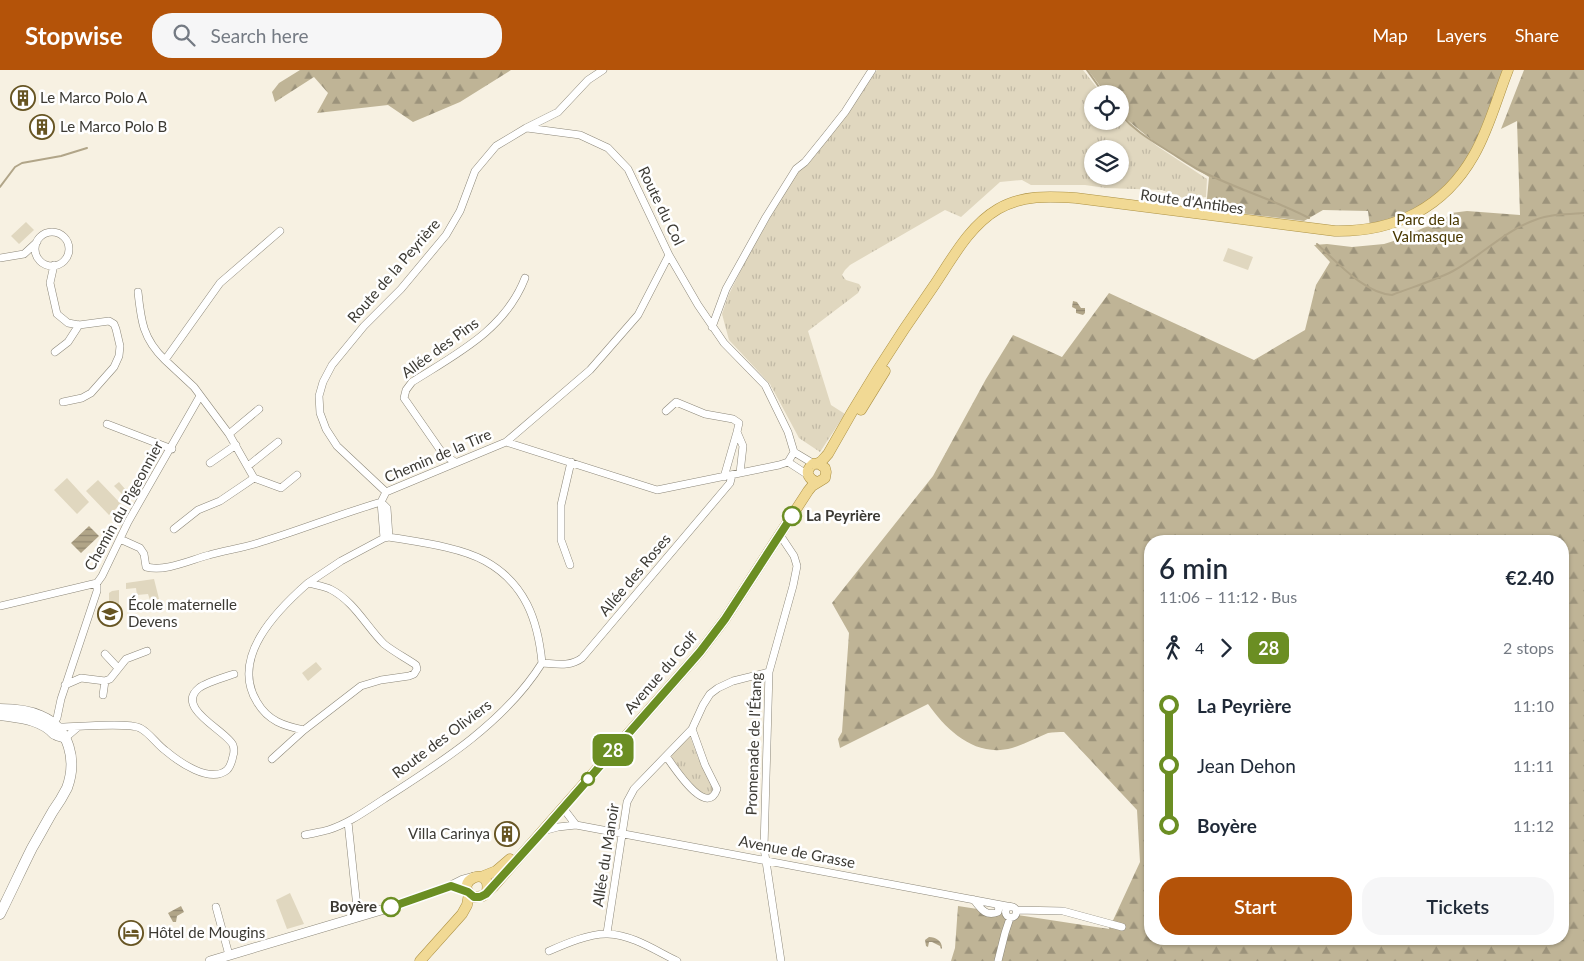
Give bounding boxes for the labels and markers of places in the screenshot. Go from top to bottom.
building icon: Le Marco Polo A [10,85,36,111]
place label: Le Marco Polo A [40,88,148,106]
building icon: Le Marco Polo B [29,114,55,140]
place label: Le Marco Polo B [60,117,167,135]
marker: La Peyrière [782,506,802,526]
place label: La Peyrière [806,506,881,524]
place label: École maternelle Devens [128,595,237,630]
school or university icon: École maternelle Devens [97,601,123,627]
unlabelled marker [581,772,595,786]
building icon: Villa Carinya [494,821,520,847]
place label: Villa Carinya [408,824,490,842]
place label: Boyère [330,897,377,915]
marker: Boyère [381,897,401,917]
hotel icon: Hôtel de Mougins [118,920,144,946]
place label: Hôtel de Mougins [148,923,265,941]

